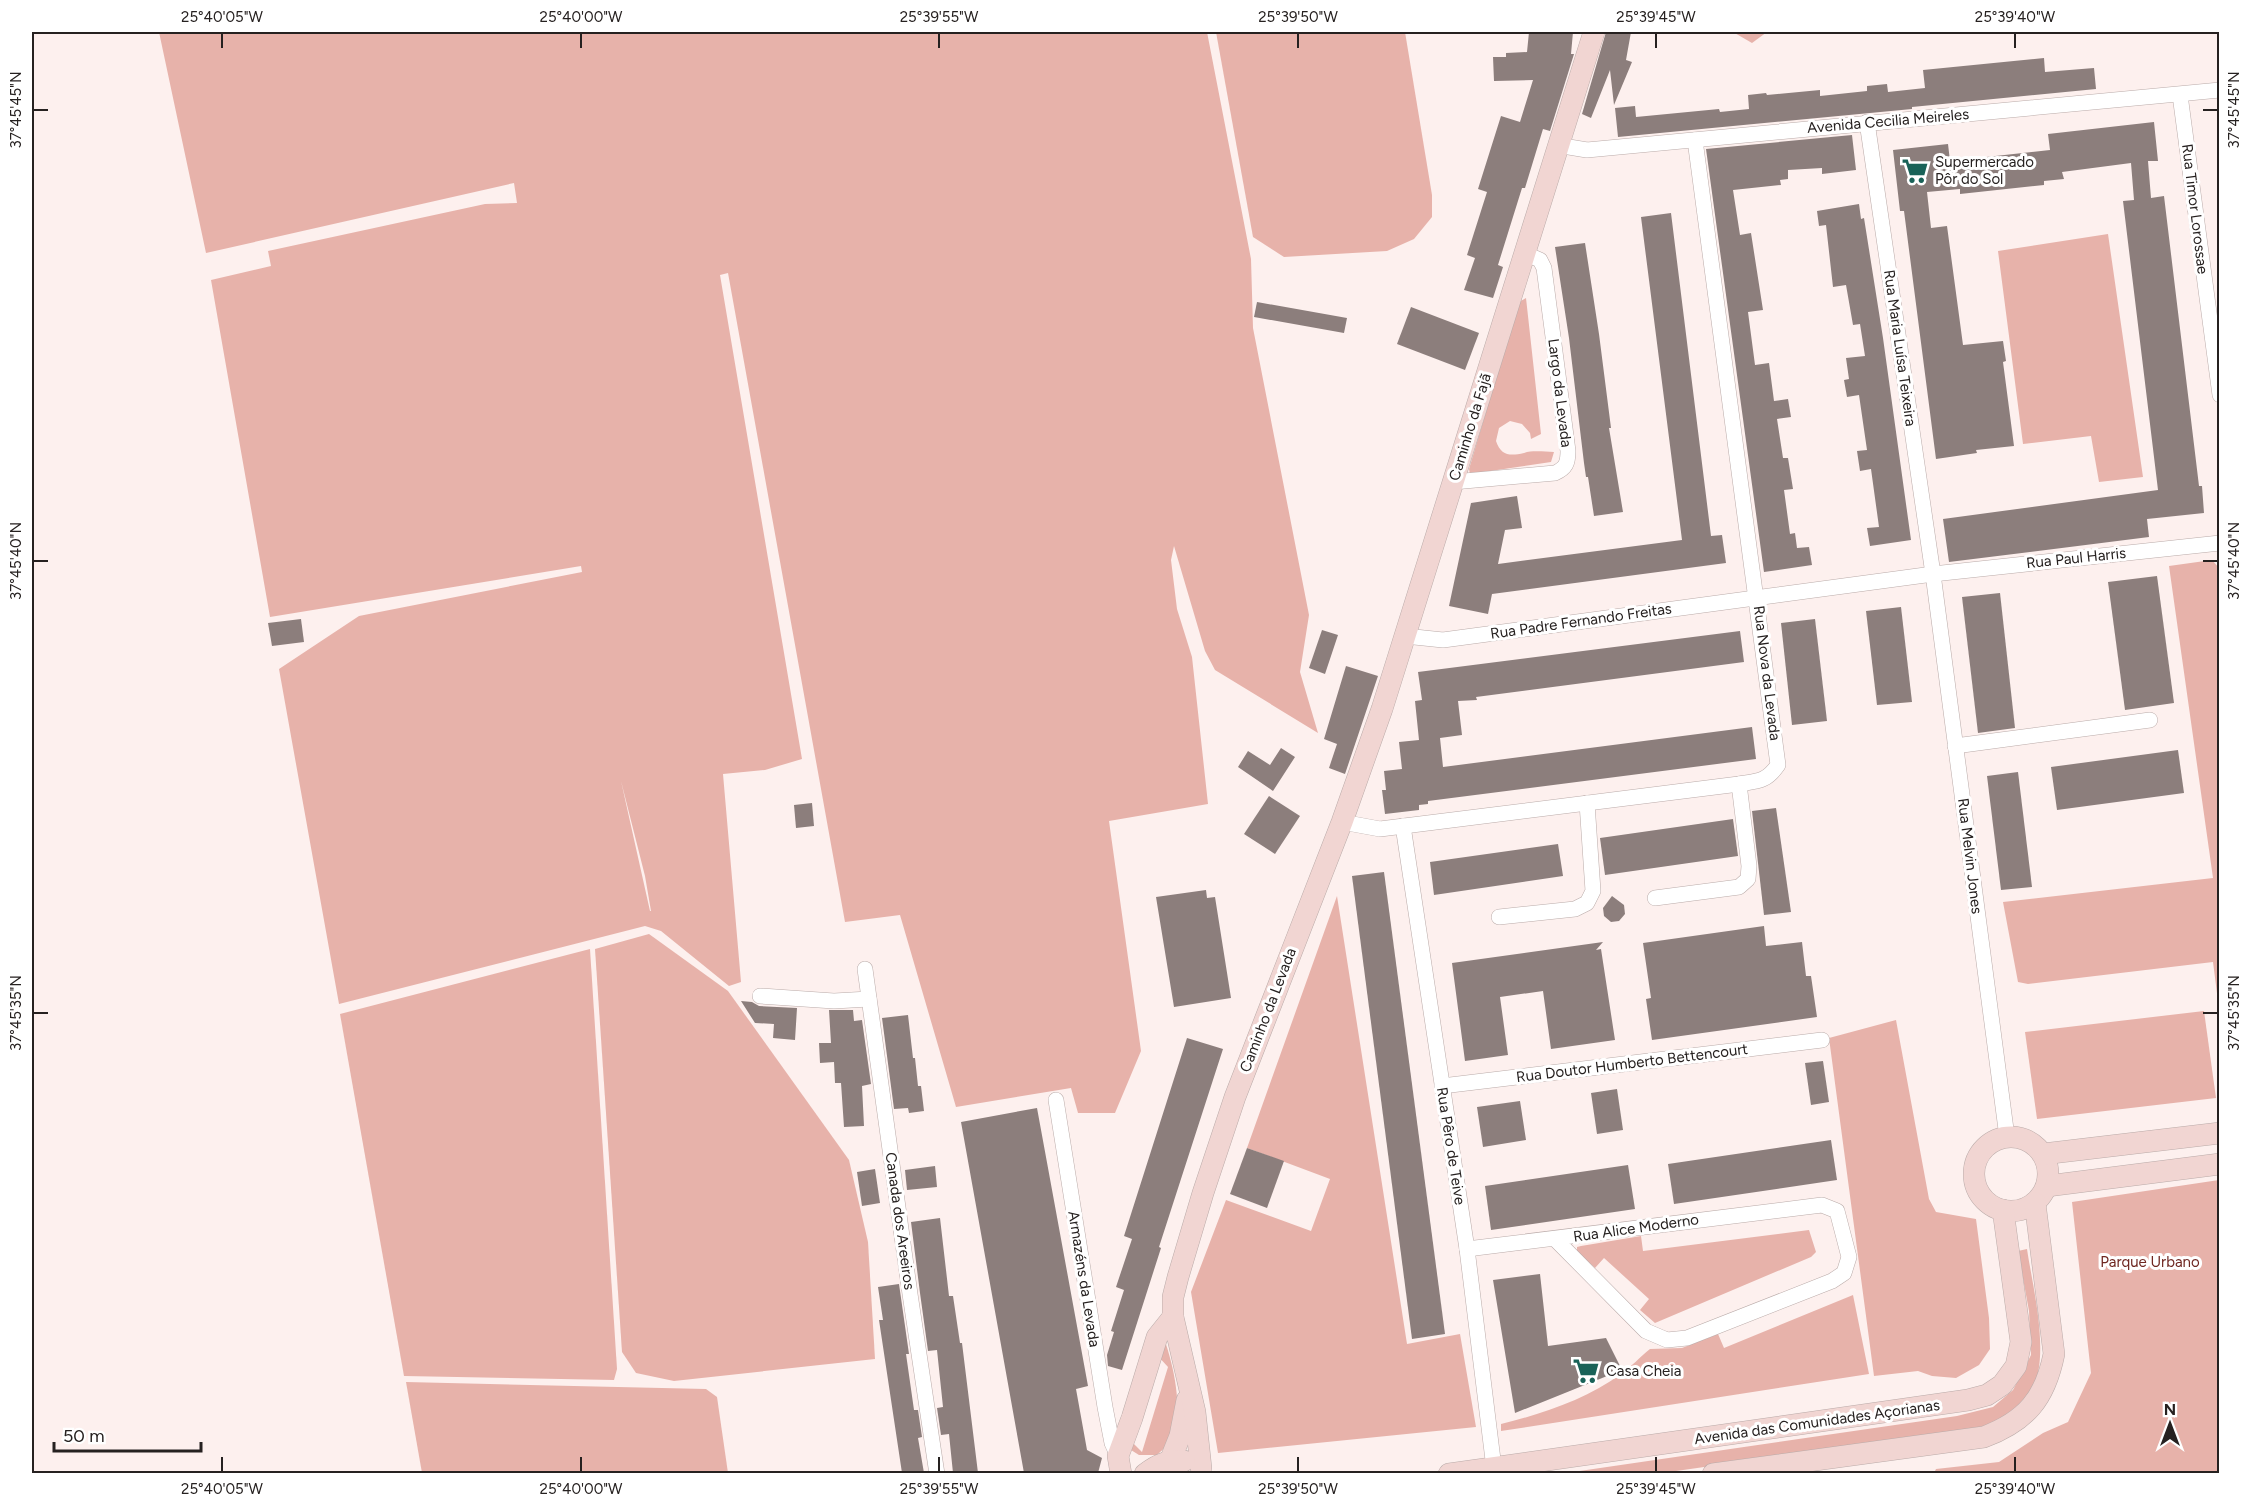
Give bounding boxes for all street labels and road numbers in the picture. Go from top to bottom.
street label: Avenida Cecilia Meireles [1806,105,1970,137]
street label: Rua Timor Lorossae [2178,143,2212,275]
street label: Rua Maria Luísa Teixeira [1880,269,1920,427]
street label: Largo da Levada [1544,338,1576,448]
street label: Caminho da Fajã [1445,371,1495,483]
street label: Rua Paul Harris [2025,544,2127,572]
street label: Rua Padre Fernando Freitas [1489,599,1673,643]
street label: Rua Nova da Levada [1750,604,1784,742]
street label: Rua Melvin Jones [1954,797,1986,915]
street label: Caminho da Levada [1236,945,1300,1075]
street label: Rua Doutor Humberto Bettencourt [1515,1040,1749,1086]
street label: Rua Pêro de Teive [1433,1086,1469,1206]
street label: Canada dos Areeiros [881,1151,919,1291]
street label: Armazéns da Levada [1064,1209,1104,1349]
street label: Rua Alice Moderno [1572,1210,1700,1246]
street label: Avenida das Comunidades Açorianas [1693,1396,1941,1448]

